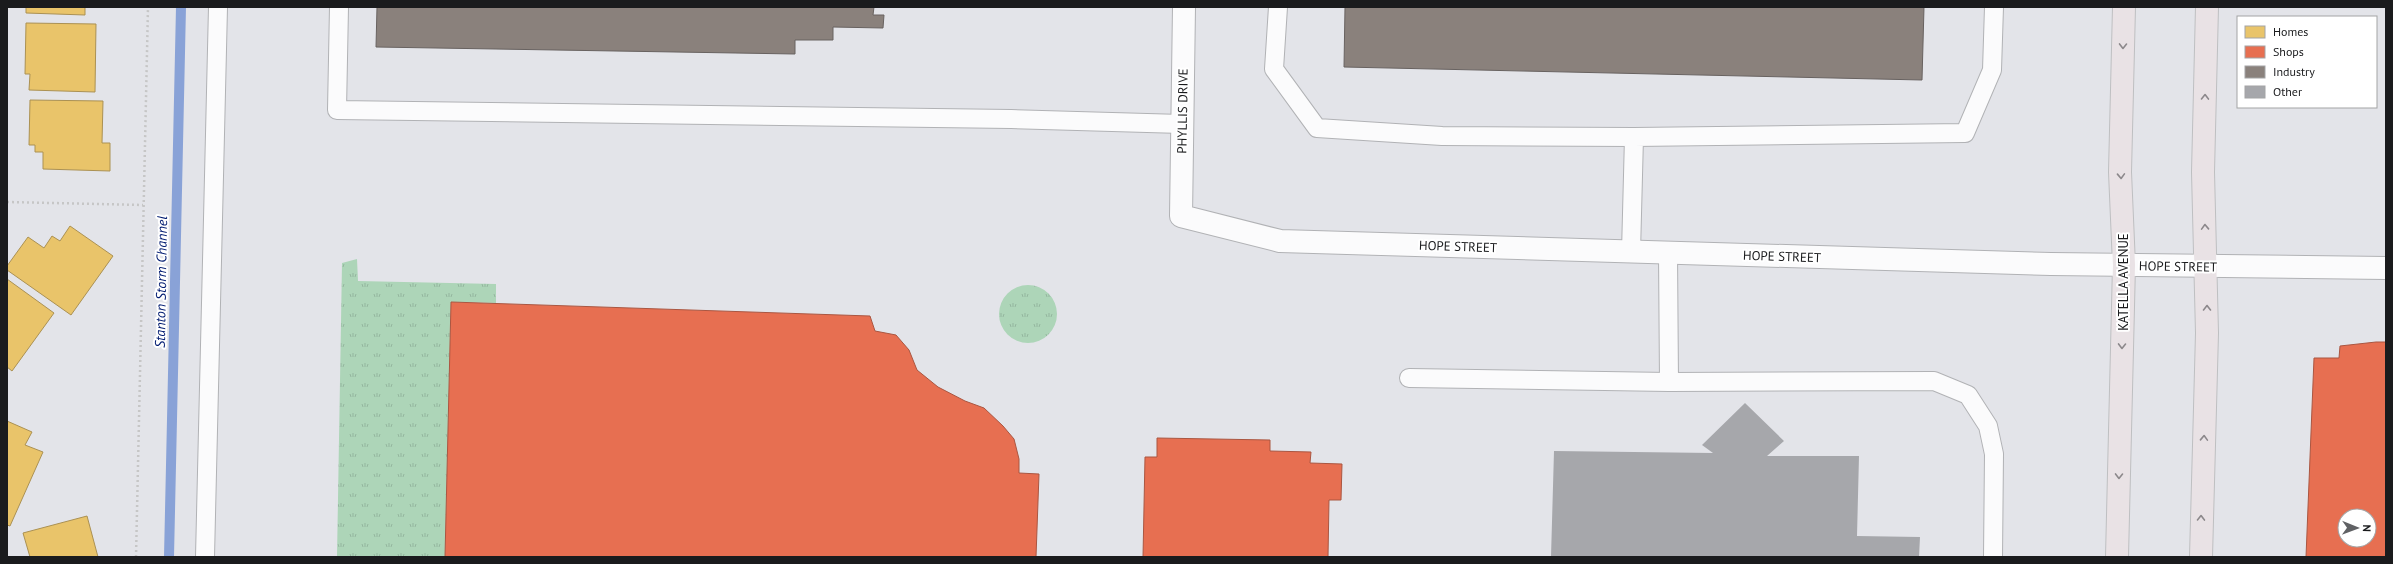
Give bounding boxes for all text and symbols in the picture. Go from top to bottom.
legend [2237,16,2377,108]
text: Homes [2273,24,2308,39]
one-way arrow [2119,43,2127,49]
text: Shops [2273,44,2304,59]
text: Industry [2273,64,2315,79]
street label: PHYLLIS DRIVE [1173,68,1192,154]
text: Other [2273,84,2302,99]
one-way arrow [2201,94,2209,100]
one-way arrow [2116,173,2125,179]
water label: Stanton Storm Channel [151,216,171,348]
one-way arrow [2201,224,2209,230]
street label: KATELLA AVENUE [2115,233,2132,331]
street label: HOPE STREET [1419,237,1497,256]
street label: HOPE STREET [1743,247,1821,266]
street label: HOPE STREET [2139,257,2217,276]
one-way arrow [2203,305,2211,311]
one-way arrow [2118,343,2126,349]
one-way arrow [2199,435,2208,441]
one-way arrow [2115,473,2123,479]
north arrow [2337,508,2377,548]
one-way arrow [2197,515,2206,521]
text: N [2360,524,2374,532]

